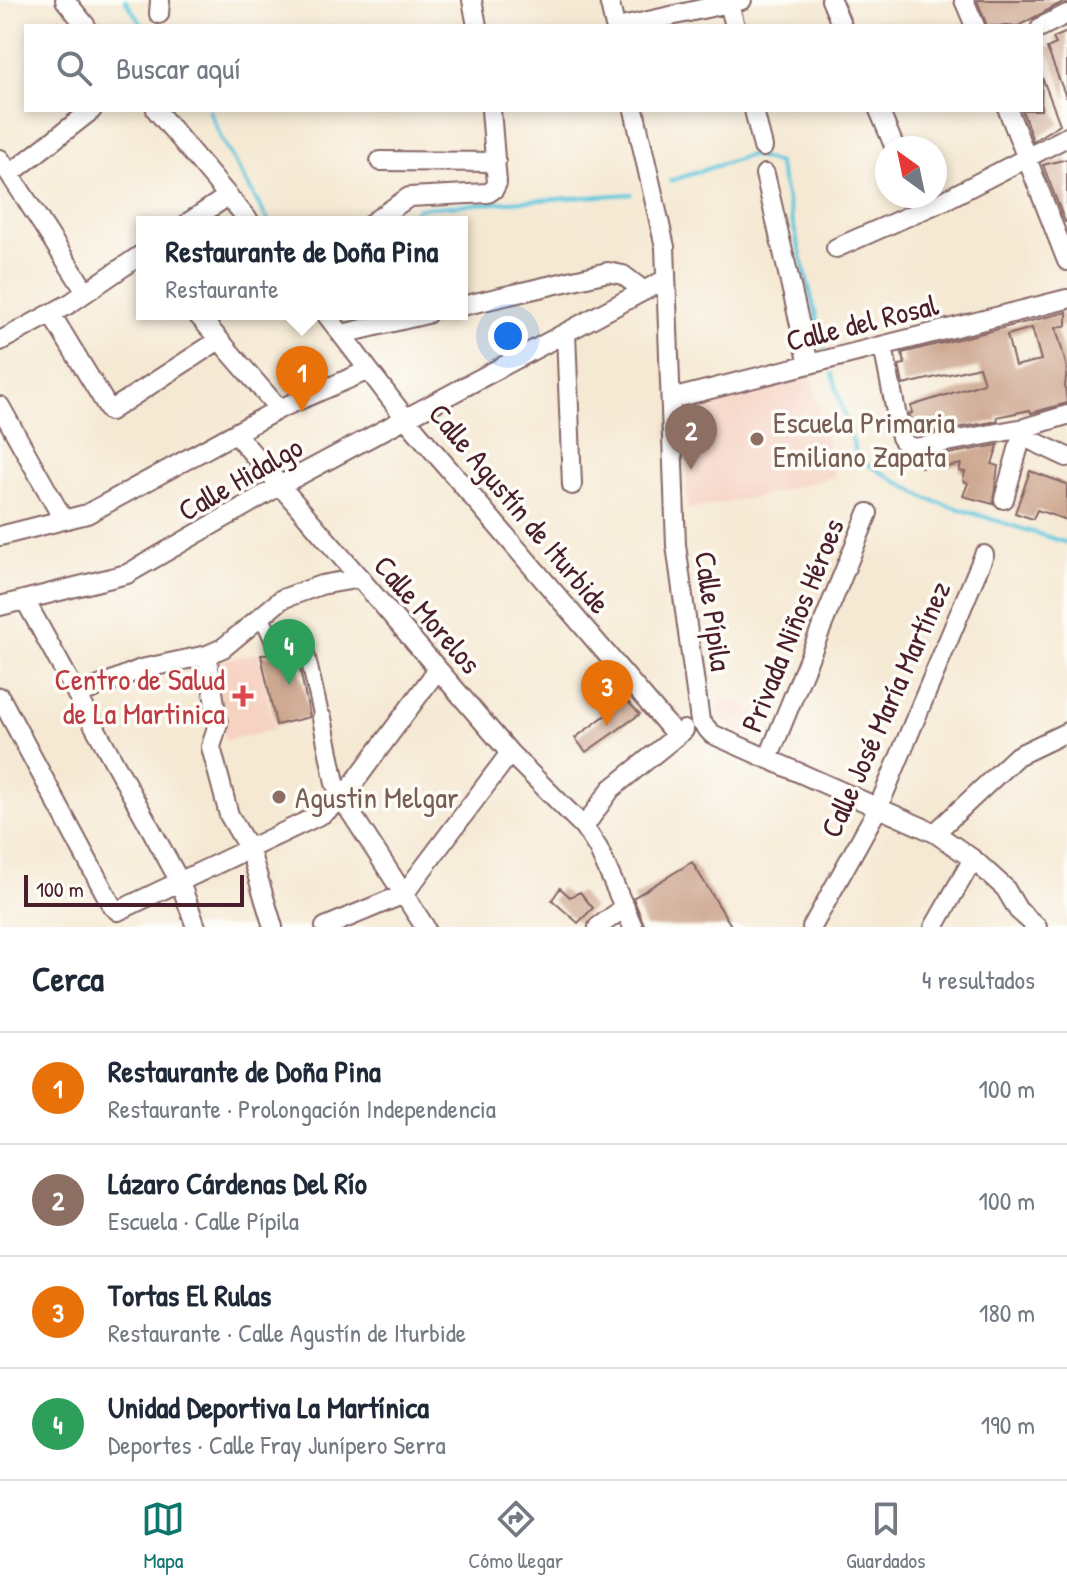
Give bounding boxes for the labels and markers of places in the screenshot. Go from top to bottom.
pin: 1 [276,346,328,412]
place label: Escuela Primaria Emiliano Zapata [773,402,955,476]
pin: 2 [665,404,717,470]
marker: Escuela Primaria Emiliano Zapata [748,430,766,448]
pin: 4 [263,619,315,685]
place label: Centro de Salud de La Martinica [54,659,225,733]
pin: 3 [581,660,633,726]
marker: Centro de Salud de La Martinica [232,685,254,707]
place label: Agustin Melgar [295,777,459,817]
marker: Agustin Melgar [270,788,288,806]

